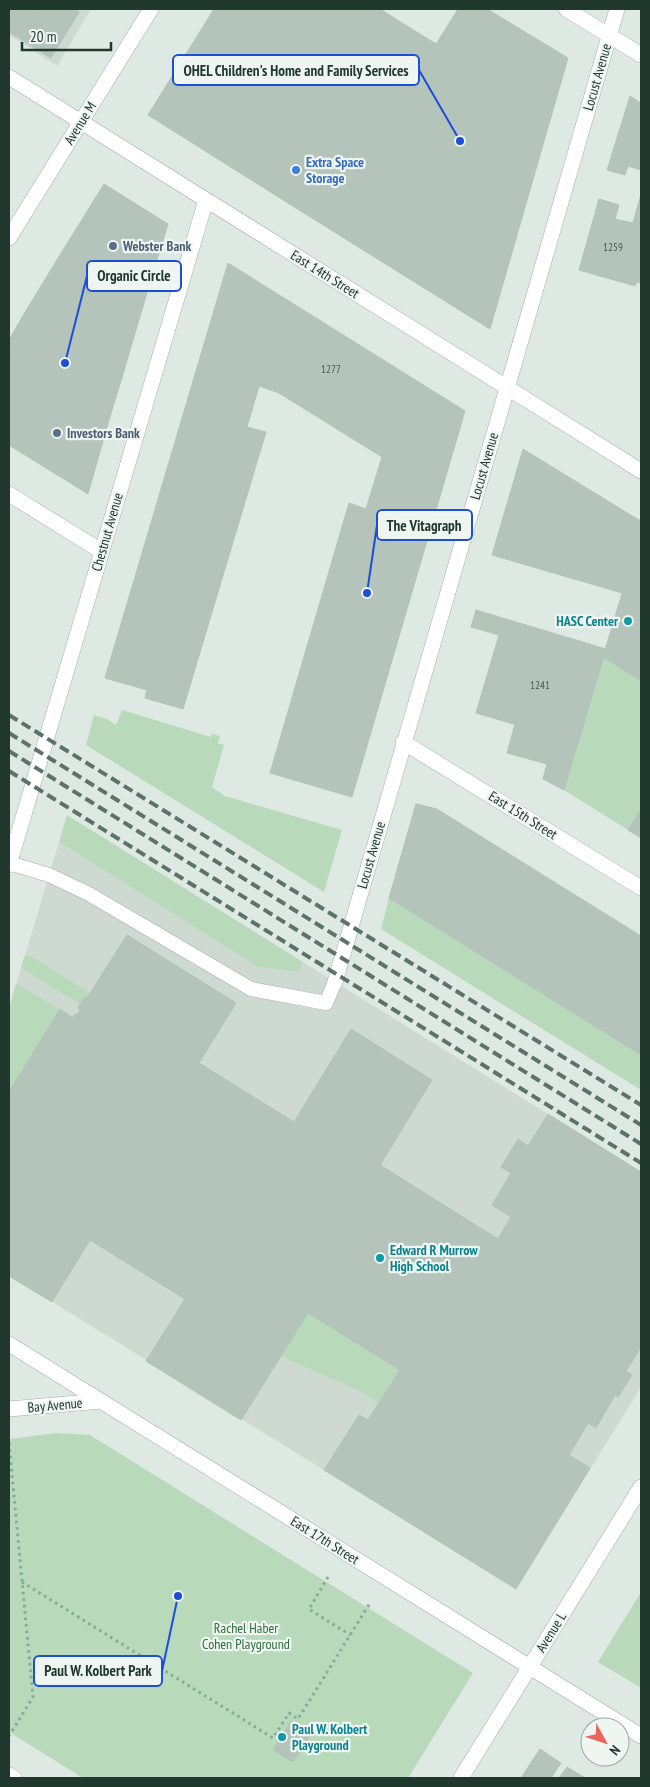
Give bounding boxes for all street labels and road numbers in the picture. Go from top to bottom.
street label: Locust Avenue [579,41,615,113]
street label: Avenue M [60,98,100,148]
street label: East 14th Street [287,246,363,302]
street label: Locust Avenue [466,430,502,502]
street label: Chestnut Avenue [87,490,127,573]
street label: East 15th Street [485,787,561,843]
street label: Locust Avenue [353,819,389,891]
street label: Bay Avenue [27,1394,83,1416]
street label: East 17th Street [287,1512,363,1568]
street label: Avenue L [532,1608,570,1656]

